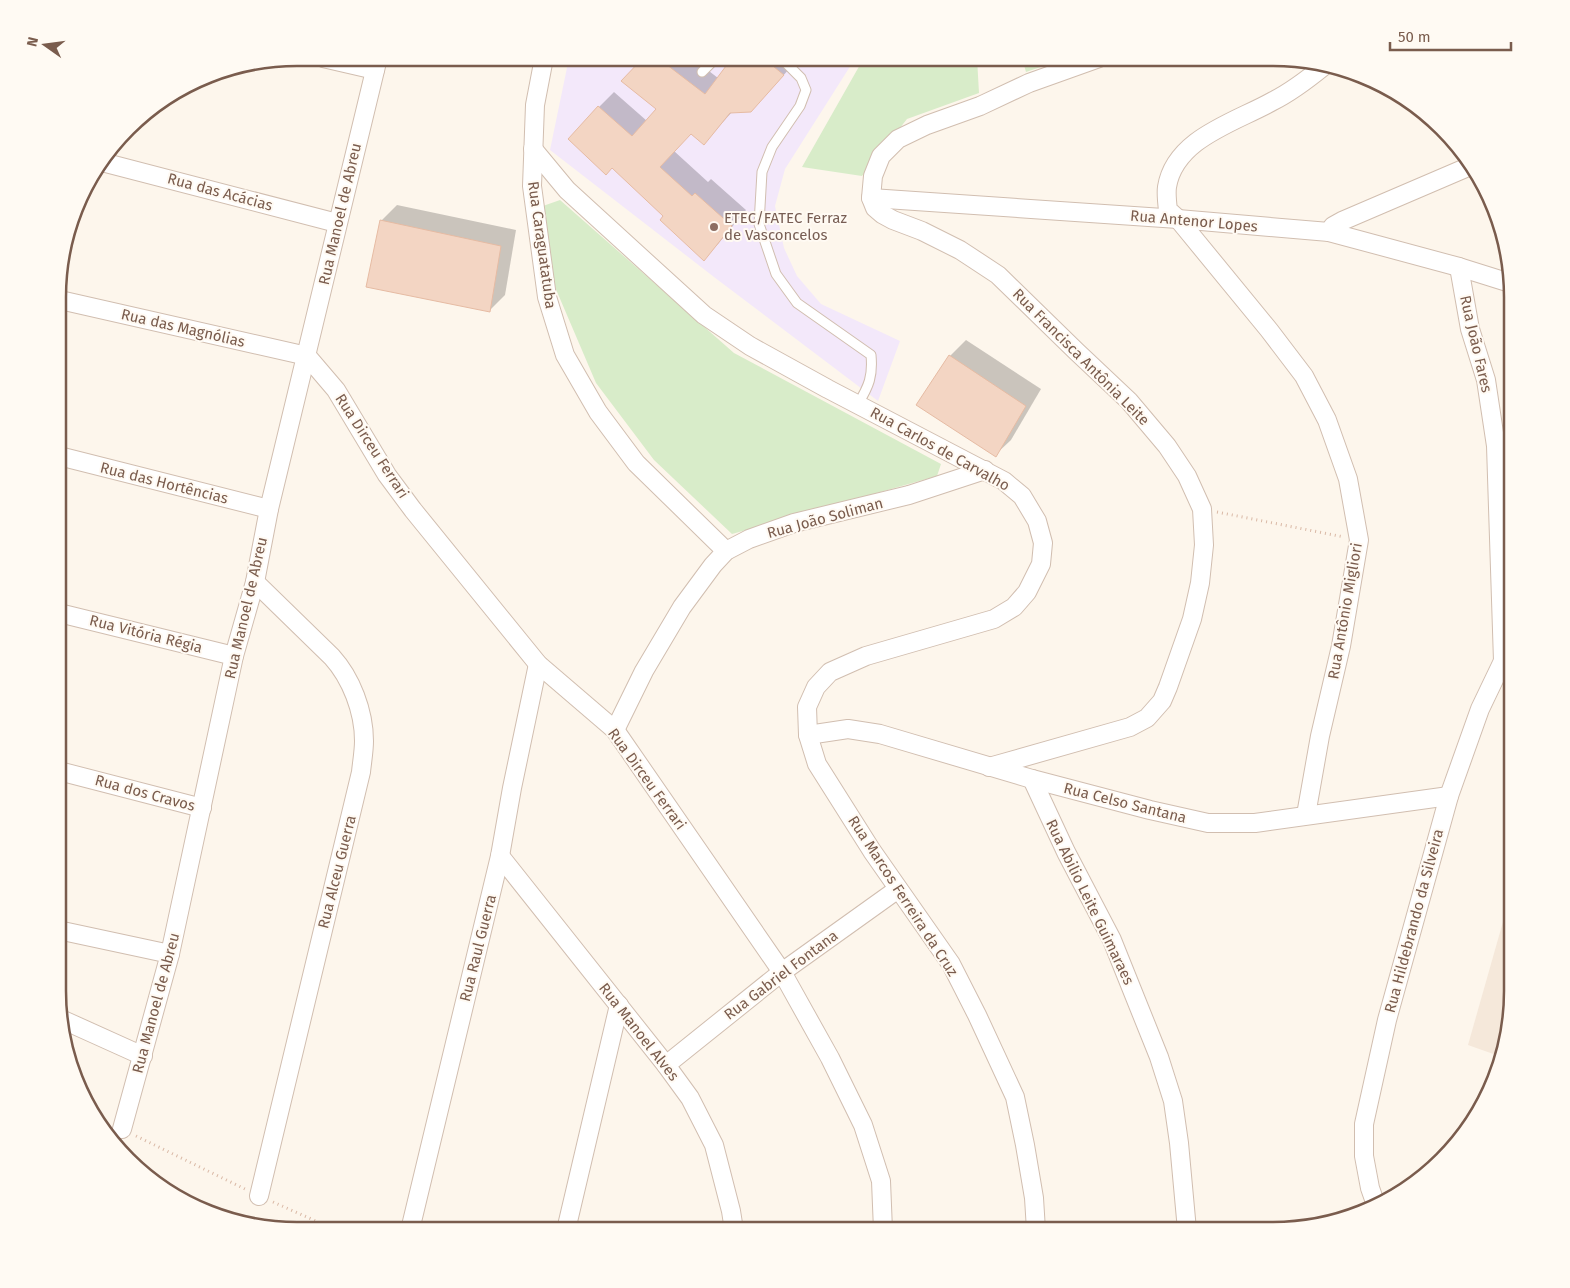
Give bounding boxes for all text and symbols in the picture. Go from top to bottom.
north arrow [20,20,70,70]
scale bar [1390,20,1511,52]
text: 50 m [1398,28,1431,46]
text: N [23,35,42,49]
street label: Rua Manoel de Abreu [315,141,365,287]
street label: Rua das Acácias [165,169,275,215]
street label: Rua Caraguatatuba [524,180,560,310]
street label: Rua Antenor Lopes [1129,206,1259,236]
place label: ETEC/FATEC Ferraz de Vasconcelos [724,209,847,244]
marker: ETEC/FATEC Ferraz de Vasconcelos [708,221,720,233]
street label: Rua Francisca Antônia Leite [1009,285,1153,429]
street label: Rua João Fares [1456,294,1496,394]
street label: Rua das Magnólias [119,305,247,351]
street label: Rua Dirceu Ferrari [331,390,413,502]
street label: Rua Carlos de Carvalho [867,403,1013,495]
street label: Rua das Hortências [98,458,230,508]
street label: Rua João Soliman [765,494,885,542]
street label: Rua Manoel de Abreu [221,535,271,681]
street label: Rua Antônio Migliori [1324,541,1366,681]
street label: Rua Vitória Régia [88,611,204,657]
street label: Rua Dirceu Ferrari [604,725,690,833]
street label: Rua dos Cravos [93,771,197,815]
street label: Rua Celso Santana [1062,779,1188,827]
street label: Rua Marcos Ferreira da Cruz [844,812,962,980]
street label: Rua Alceu Guerra [314,813,360,931]
street label: Rua Abilio Leite Guimaraes [1042,816,1138,988]
street label: Rua Hildebrando da Silveira [1381,827,1447,1015]
street label: Rua Raul Guerra [456,893,500,1003]
street label: Rua Gabriel Fontana [721,926,841,1024]
street label: Rua Manoel de Abreu [129,931,183,1075]
street label: Rua Manoel Alves [595,979,683,1085]

